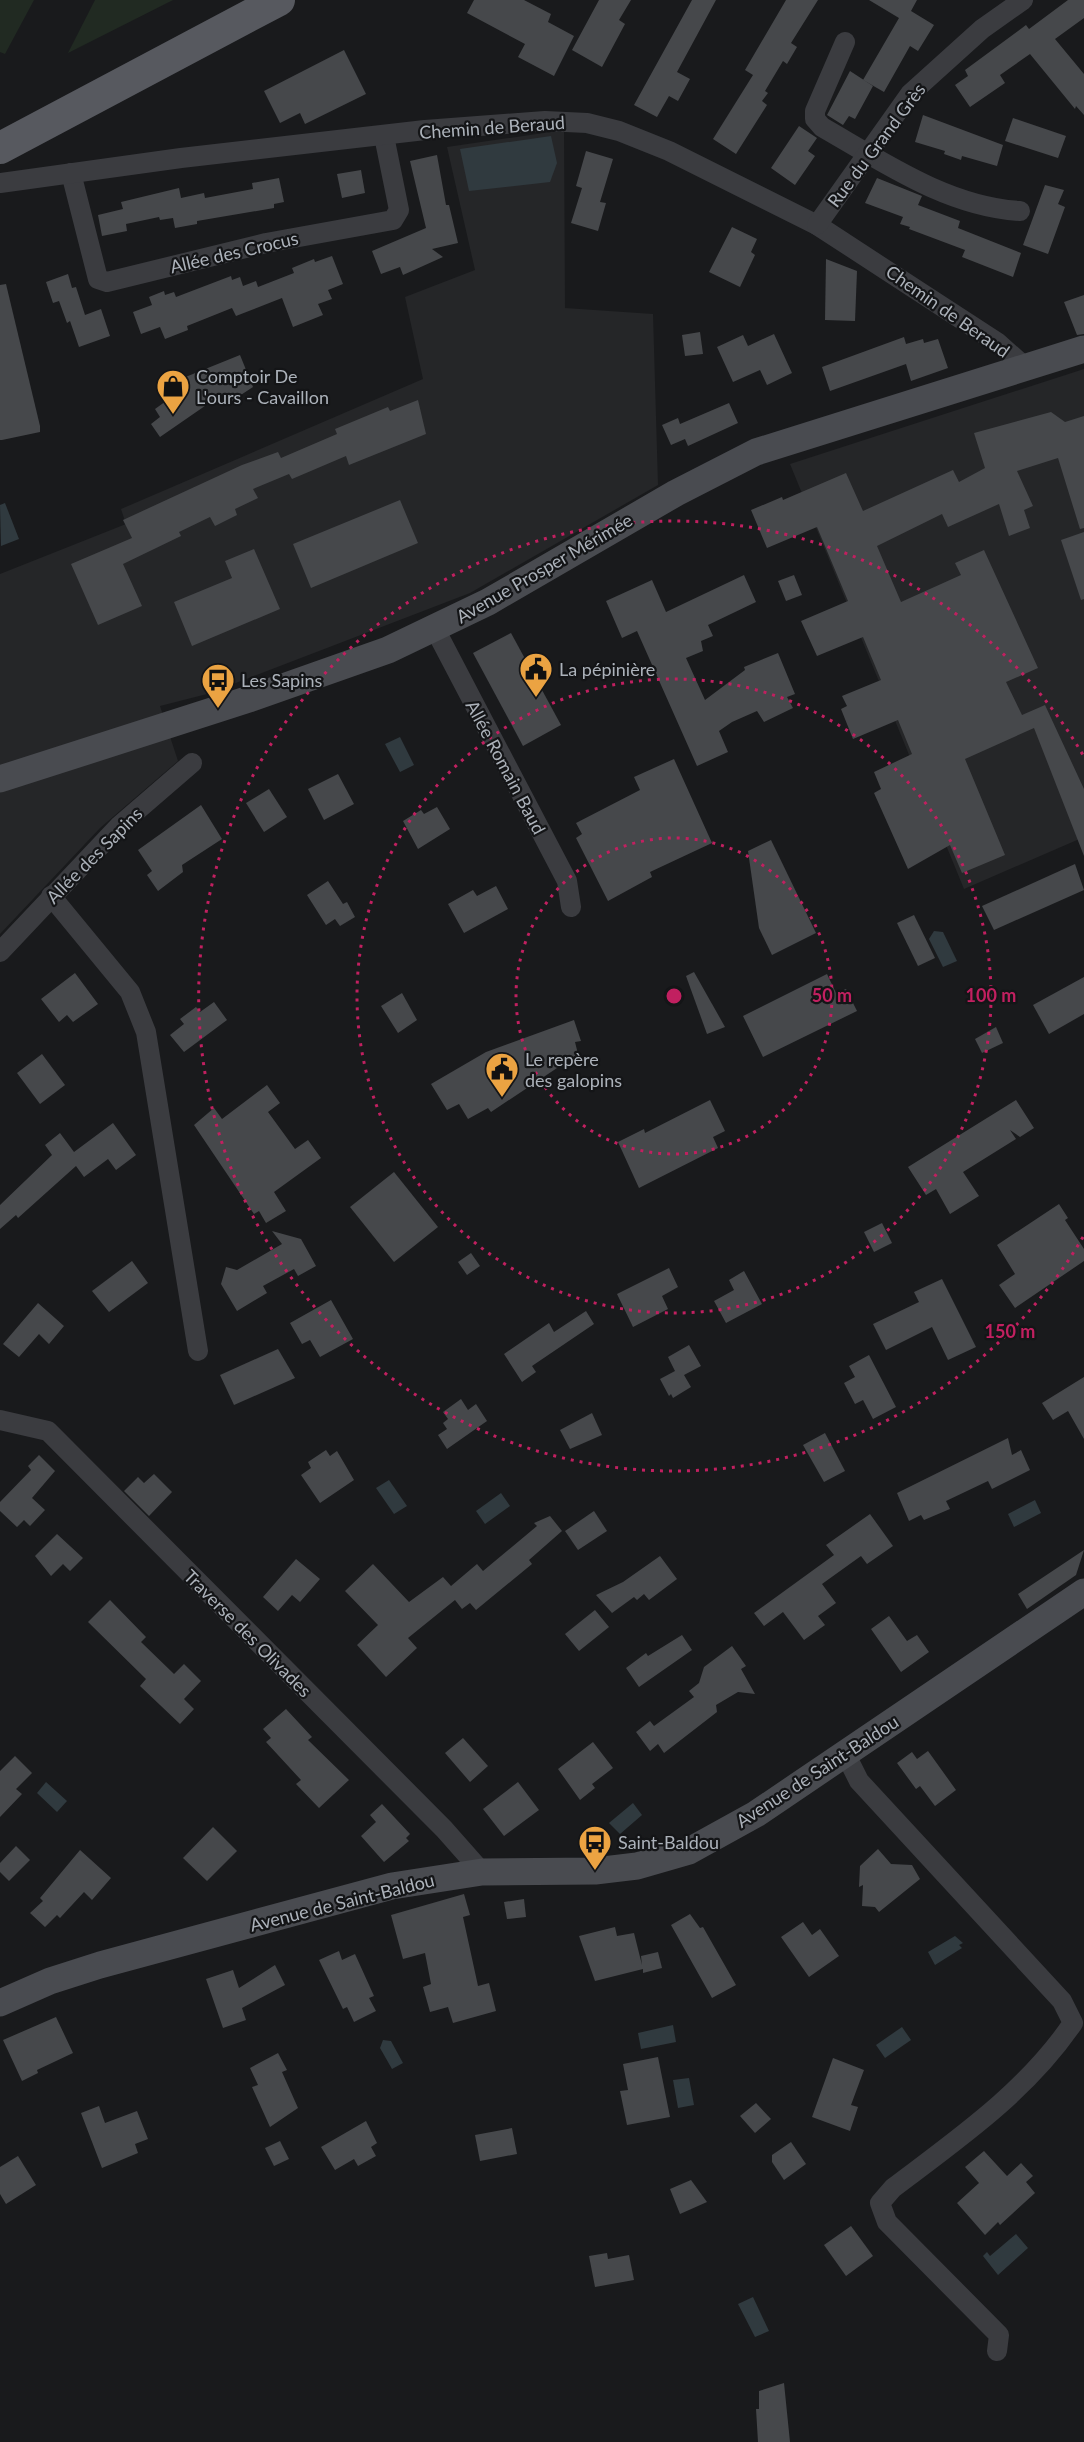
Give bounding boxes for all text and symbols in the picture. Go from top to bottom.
street label: Rue du Grand Grès [822,79,930,211]
street label: Chemin de Beraud [418,111,566,143]
street label: Allée des Crocus [168,226,301,277]
street label: Chemin de Beraud [882,260,1014,362]
place label: Comptoir De L'ours - Cavaillon [196,365,329,408]
shop icon: Comptoir De L'ours - Cavaillon [155,368,191,415]
street label: Avenue Prosper Mérimée [452,508,636,628]
public building icon: La pépinière [518,651,554,698]
place label: La pépinière [559,658,655,680]
bus stop icon: Les Sapins [200,662,236,709]
place label: Les Sapins [241,669,323,691]
street label: Allée Romain Baud [461,696,551,838]
street label: Allée des Sapins [41,802,147,908]
text: 50 m [812,984,852,1006]
text: 100 m [966,984,1016,1006]
centre of rings [664,986,684,1006]
place label: Le repère des galopins [525,1048,622,1091]
public building icon: Le repère des galopins [484,1051,520,1098]
text: 150 m [985,1320,1035,1342]
street label: Traverse des Olivades [180,1565,316,1701]
street label: Avenue de Saint-Baldou [732,1710,902,1832]
bus stop icon: Saint-Baldou [577,1824,613,1871]
place label: Saint-Baldou [618,1831,719,1853]
street label: Avenue de Saint-Baldou [247,1868,437,1936]

